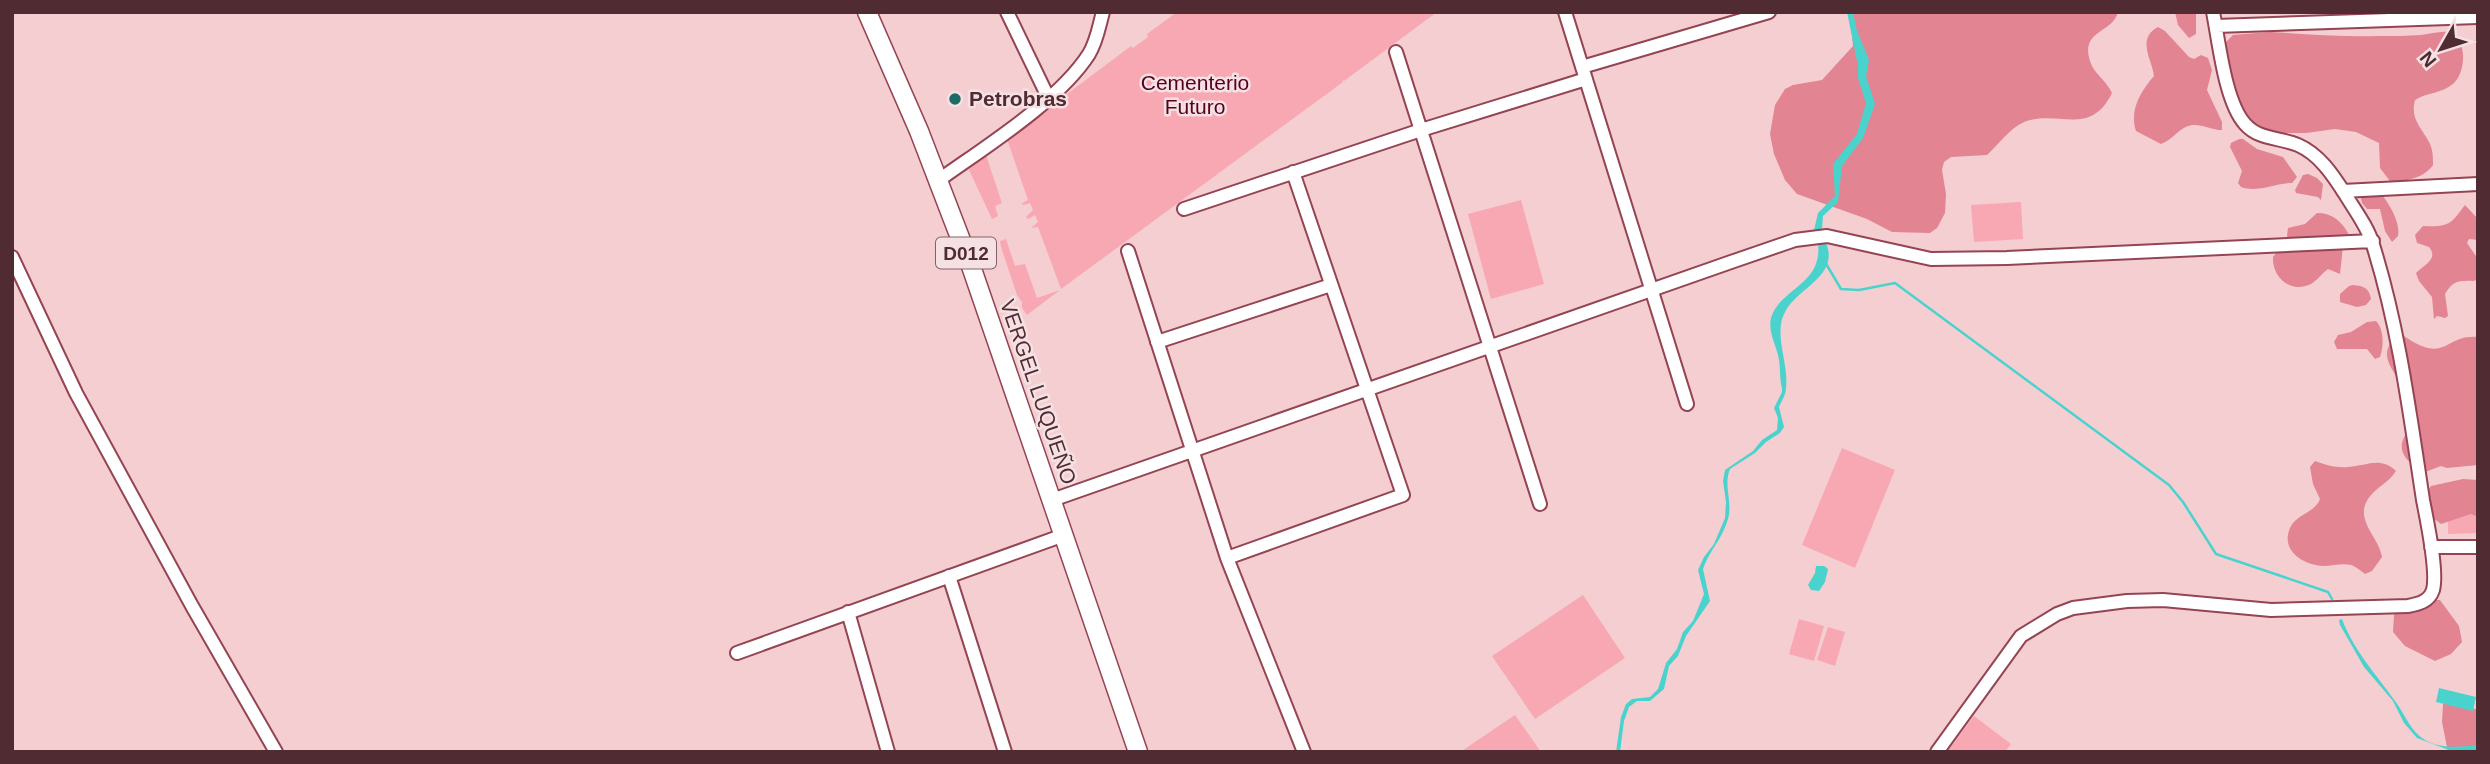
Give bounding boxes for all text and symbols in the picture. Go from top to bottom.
north arrow [2406,14,2476,84]
text: N [2416,47,2441,71]
park label: Cementerio Futuro [1141,71,1249,118]
place label: Petrobras [969,87,1067,110]
marker: Petrobras [947,91,963,107]
road number: D012 [936,238,996,268]
street label: VERGEL LUQUEÑO [996,296,1081,487]

